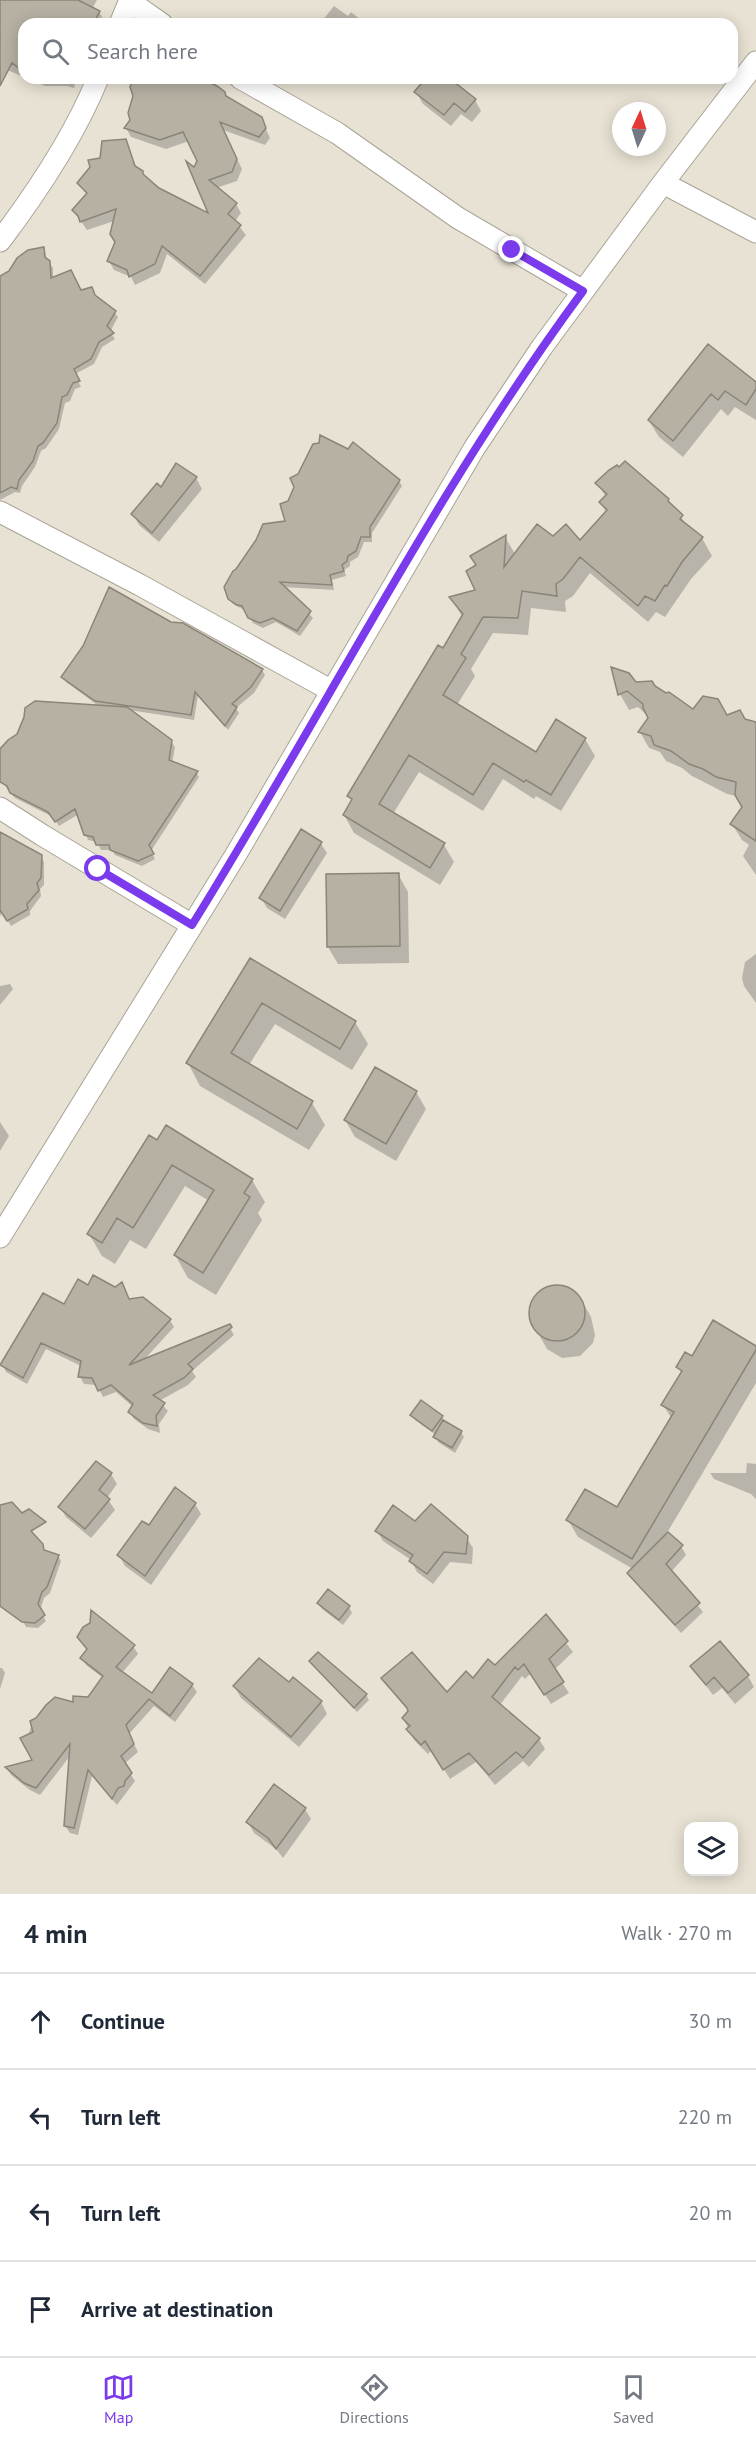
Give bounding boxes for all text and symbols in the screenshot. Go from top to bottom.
search box [18,18,738,84]
icon: search [39,35,72,68]
text: Search here [87,37,198,65]
north arrow [612,102,666,156]
route end [498,236,524,262]
route start [84,855,110,881]
map controls [684,1822,738,1876]
button: layers [684,1822,738,1876]
text: 4 min [24,1917,87,1950]
text: Walk · 270 m [621,1920,732,1946]
icon: ahead [24,2005,57,2038]
text: Continue [81,2007,165,2035]
text: 30 m [689,2008,732,2034]
icon: left [24,2101,57,2134]
text: Turn left [81,2103,161,2131]
text: 220 m [678,2104,732,2130]
icon: left [24,2197,57,2230]
text: Turn left [81,2199,161,2227]
text: 20 m [689,2200,732,2226]
icon: arrive [24,2293,57,2326]
text: Arrive at destination [81,2295,273,2323]
tab: Map [102,2371,135,2427]
tab: Directions [340,2371,409,2427]
tab: Saved [613,2371,654,2427]

